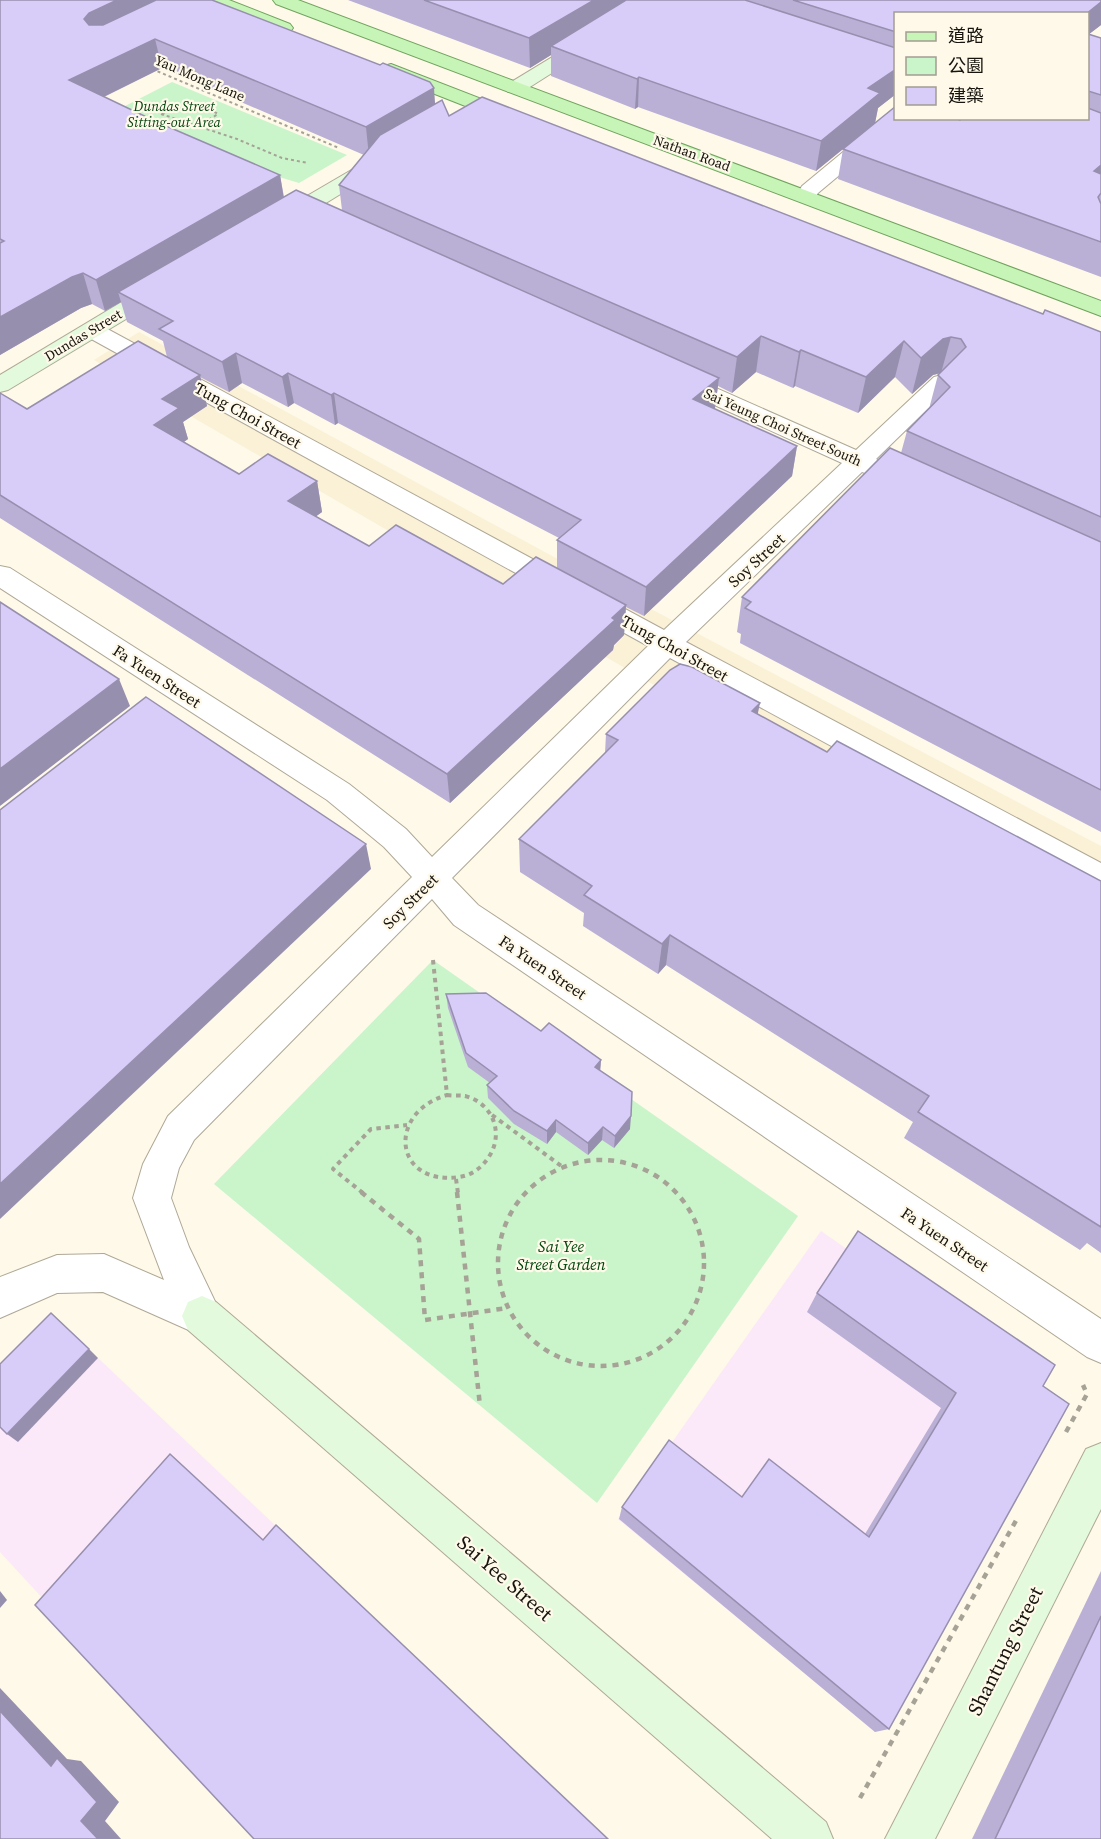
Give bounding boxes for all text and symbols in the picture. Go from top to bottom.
legend [894,12,1089,120]
text: 道路 [948,23,984,48]
street label: Yau Mong Lane [152,50,248,106]
text: 公園 [948,53,984,78]
text: 建築 [948,83,984,108]
park label: Dundas Street Sitting-out Area [127,96,221,132]
street label: Nathan Road [651,130,733,176]
street label: Dundas Street [41,304,126,366]
street label: Tung Choi Street [191,377,306,454]
street label: Sai Yeung Choi Street South [701,383,865,471]
street label: Soy Street [723,528,790,592]
street label: Tung Choi Street [618,610,733,687]
street label: Fa Yuen Street [109,639,206,713]
street label: Soy Street [377,868,443,934]
street label: Fa Yuen Street [495,930,592,1005]
street label: Fa Yuen Street [897,1202,994,1277]
park label: Sai Yee Street Garden [516,1235,606,1275]
street label: Sai Yee Street [451,1529,559,1628]
street label: Shantung Street [960,1581,1050,1720]

